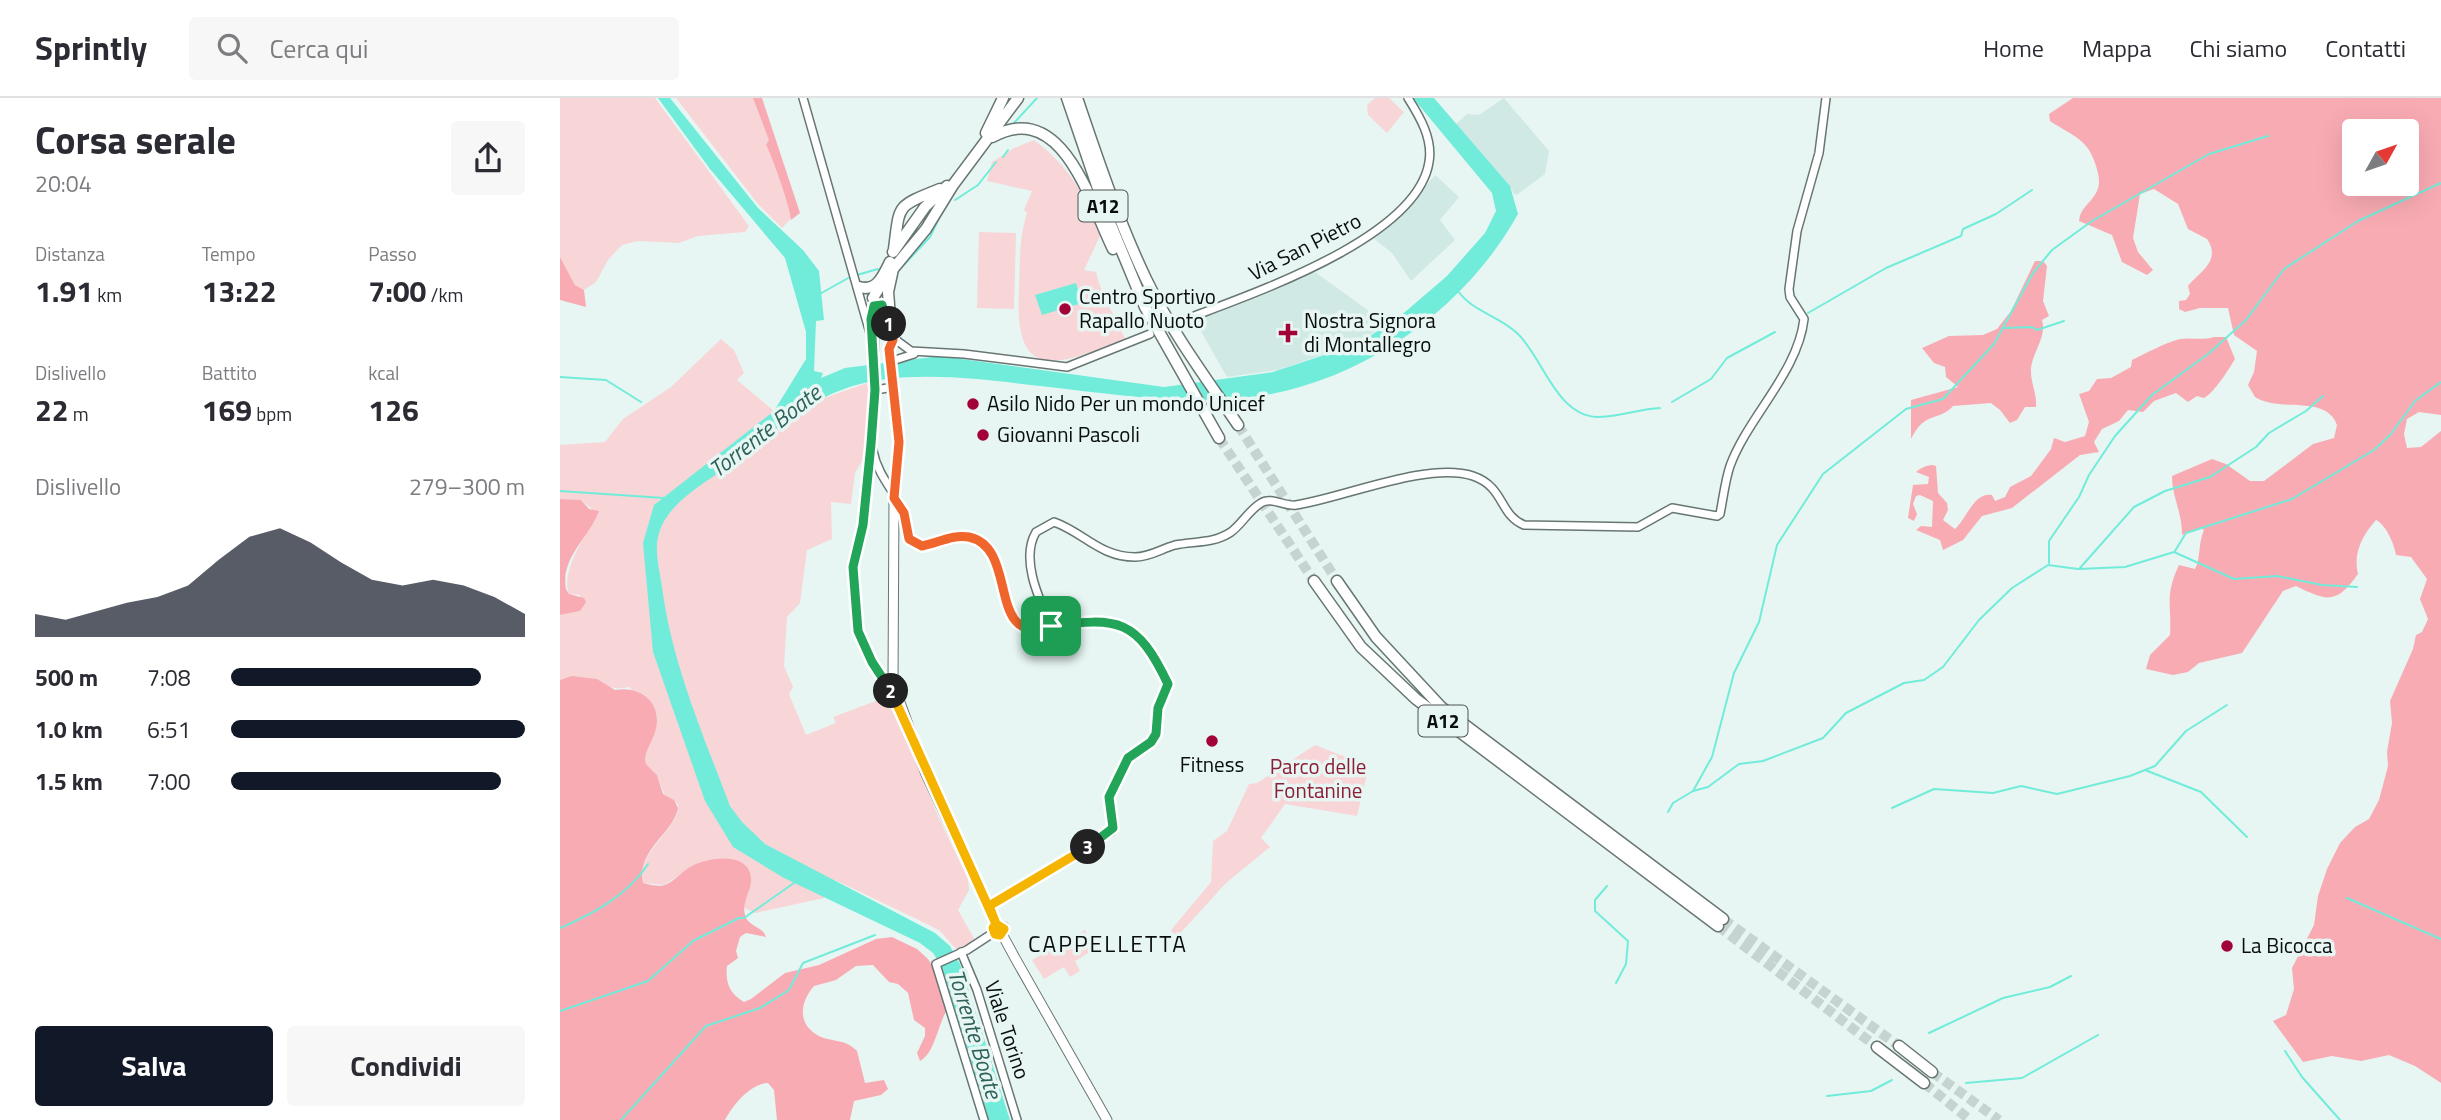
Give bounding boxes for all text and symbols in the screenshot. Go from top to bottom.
search box [189,17,679,80]
text: Sprintly [35,23,147,73]
icon: search [213,29,251,67]
text: Cerca qui [269,29,368,68]
text: Home [1983,30,2044,66]
text: Mappa [2082,30,2151,66]
text: Chi siamo [2189,30,2287,66]
text: Contatti [2325,30,2406,66]
text: Corsa serale [35,111,236,169]
north arrow [2342,119,2418,196]
map controls [2342,119,2419,196]
button: share [451,121,525,195]
text: 20:04 [35,166,92,201]
road number: A12 [1078,190,1128,222]
street label: Via San Pietro [1243,204,1367,288]
text: Distanza [35,239,105,268]
text: Tempo [202,239,255,268]
text: Passo [368,239,417,268]
text: 1.91 [35,268,93,314]
text: 13:22 [202,268,277,314]
text: 7:00 [368,268,426,314]
text: km [93,280,122,309]
text: /km [426,280,463,309]
place label: Centro Sportivo Rapallo Nuoto [1079,280,1216,336]
marker: Centro Sportivo Rapallo Nuoto [1057,301,1073,317]
place label: Nostra Signora di Montallegro [1304,304,1436,360]
pin: 1 [872,306,906,342]
text: 1 [883,309,894,338]
marker: Nostra Signora di Montallegro [1278,323,1298,343]
text: Dislivello [35,358,106,387]
text: Battito [202,358,257,387]
text: kcal [368,358,399,387]
water label: Torrente Boate [701,375,829,486]
text: 22 [35,387,69,433]
text: 169 [202,387,252,433]
text: 126 [368,387,419,433]
place label: Asilo Nido Per un mondo Unicef [987,387,1265,419]
marker: Asilo Nido Per un mondo Unicef [965,396,981,412]
text: m [69,399,89,428]
text: bpm [252,399,292,428]
place label: Giovanni Pascoli [997,418,1140,450]
marker: Giovanni Pascoli [975,427,991,443]
text: Dislivello [35,469,121,504]
text: 279–300 m [409,469,525,504]
pin [1021,596,1081,656]
icon: arrive [1032,607,1070,645]
text: 500 m [35,660,98,695]
text: 7:08 [147,660,191,695]
pin: 2 [874,674,908,708]
text: 2 [885,676,896,705]
road number: A12 [1418,706,1468,736]
text: 1.0 km [35,712,103,747]
text: 6:51 [147,712,191,747]
marker: Fitness [1204,733,1220,749]
place label: Fitness [1180,748,1244,780]
park label: Parco delle Fontanine [1270,750,1366,806]
text: 1.5 km [35,764,103,799]
text: 7:00 [147,764,191,799]
pin: 3 [1070,830,1106,864]
text: 3 [1082,832,1093,861]
district label: CAPPELLETTA [1028,926,1188,961]
place label: La Bicocca [2241,929,2333,961]
marker: La Bicocca [2219,938,2235,954]
water label: Torrente Boate [939,965,1012,1104]
street label: Viale Torino [977,976,1039,1083]
button: Salva [35,1026,273,1106]
button: Condividi [287,1026,525,1106]

